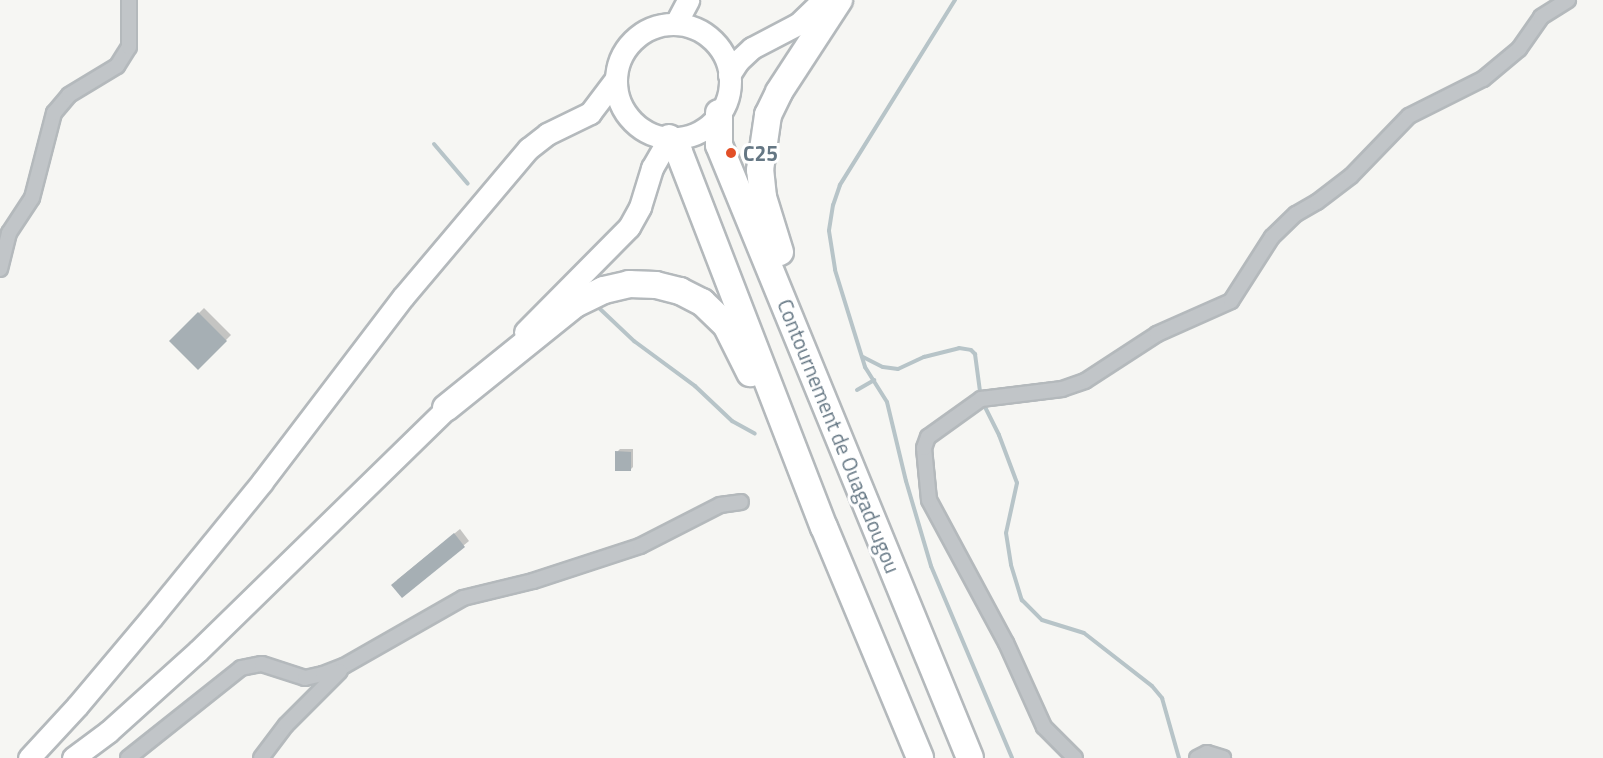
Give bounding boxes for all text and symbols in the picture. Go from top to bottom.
place label: C25 [743,140,778,166]
marker: C25 [724,146,738,160]
street label: Contournement de Ouagadougou [772,295,906,577]

